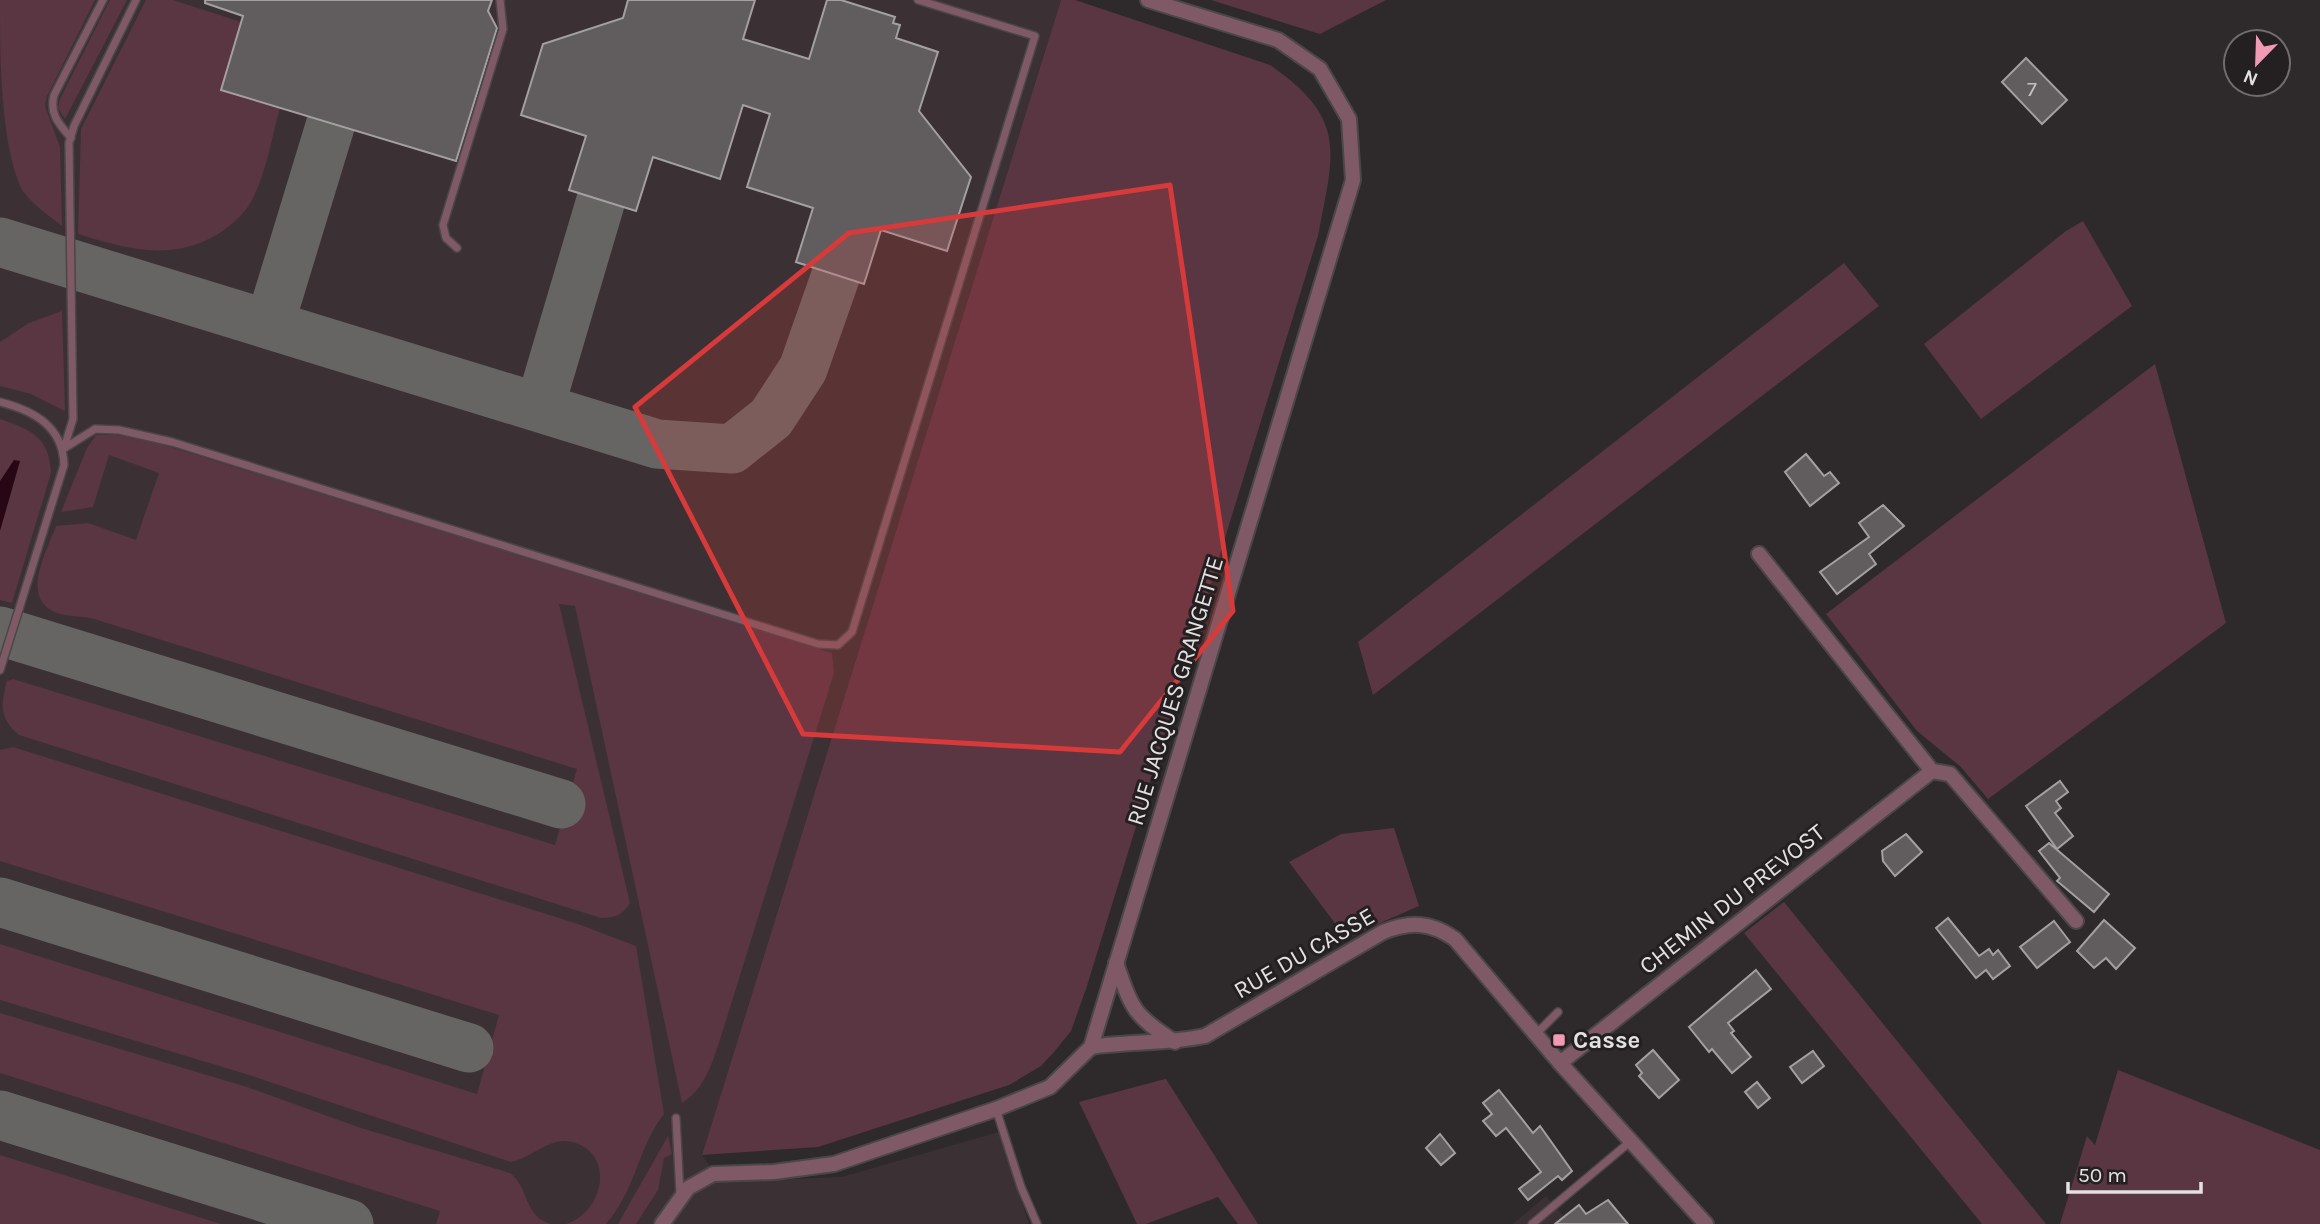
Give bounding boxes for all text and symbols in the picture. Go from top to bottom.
north arrow [2222,28,2292,98]
text: N [2240,65,2261,91]
house number: 7 [2027,77,2037,101]
street label: RUE JACQUES GRANGETTE [1121,553,1229,829]
street label: CHEMIN DU PREVOST [1634,818,1830,980]
street label: RUE DU CASSE [1229,901,1379,1005]
place label: Casse [1573,1026,1640,1054]
marker: Casse [1551,1032,1567,1048]
scale bar [2068,1150,2201,1194]
text: 50 m [2078,1163,2127,1187]

